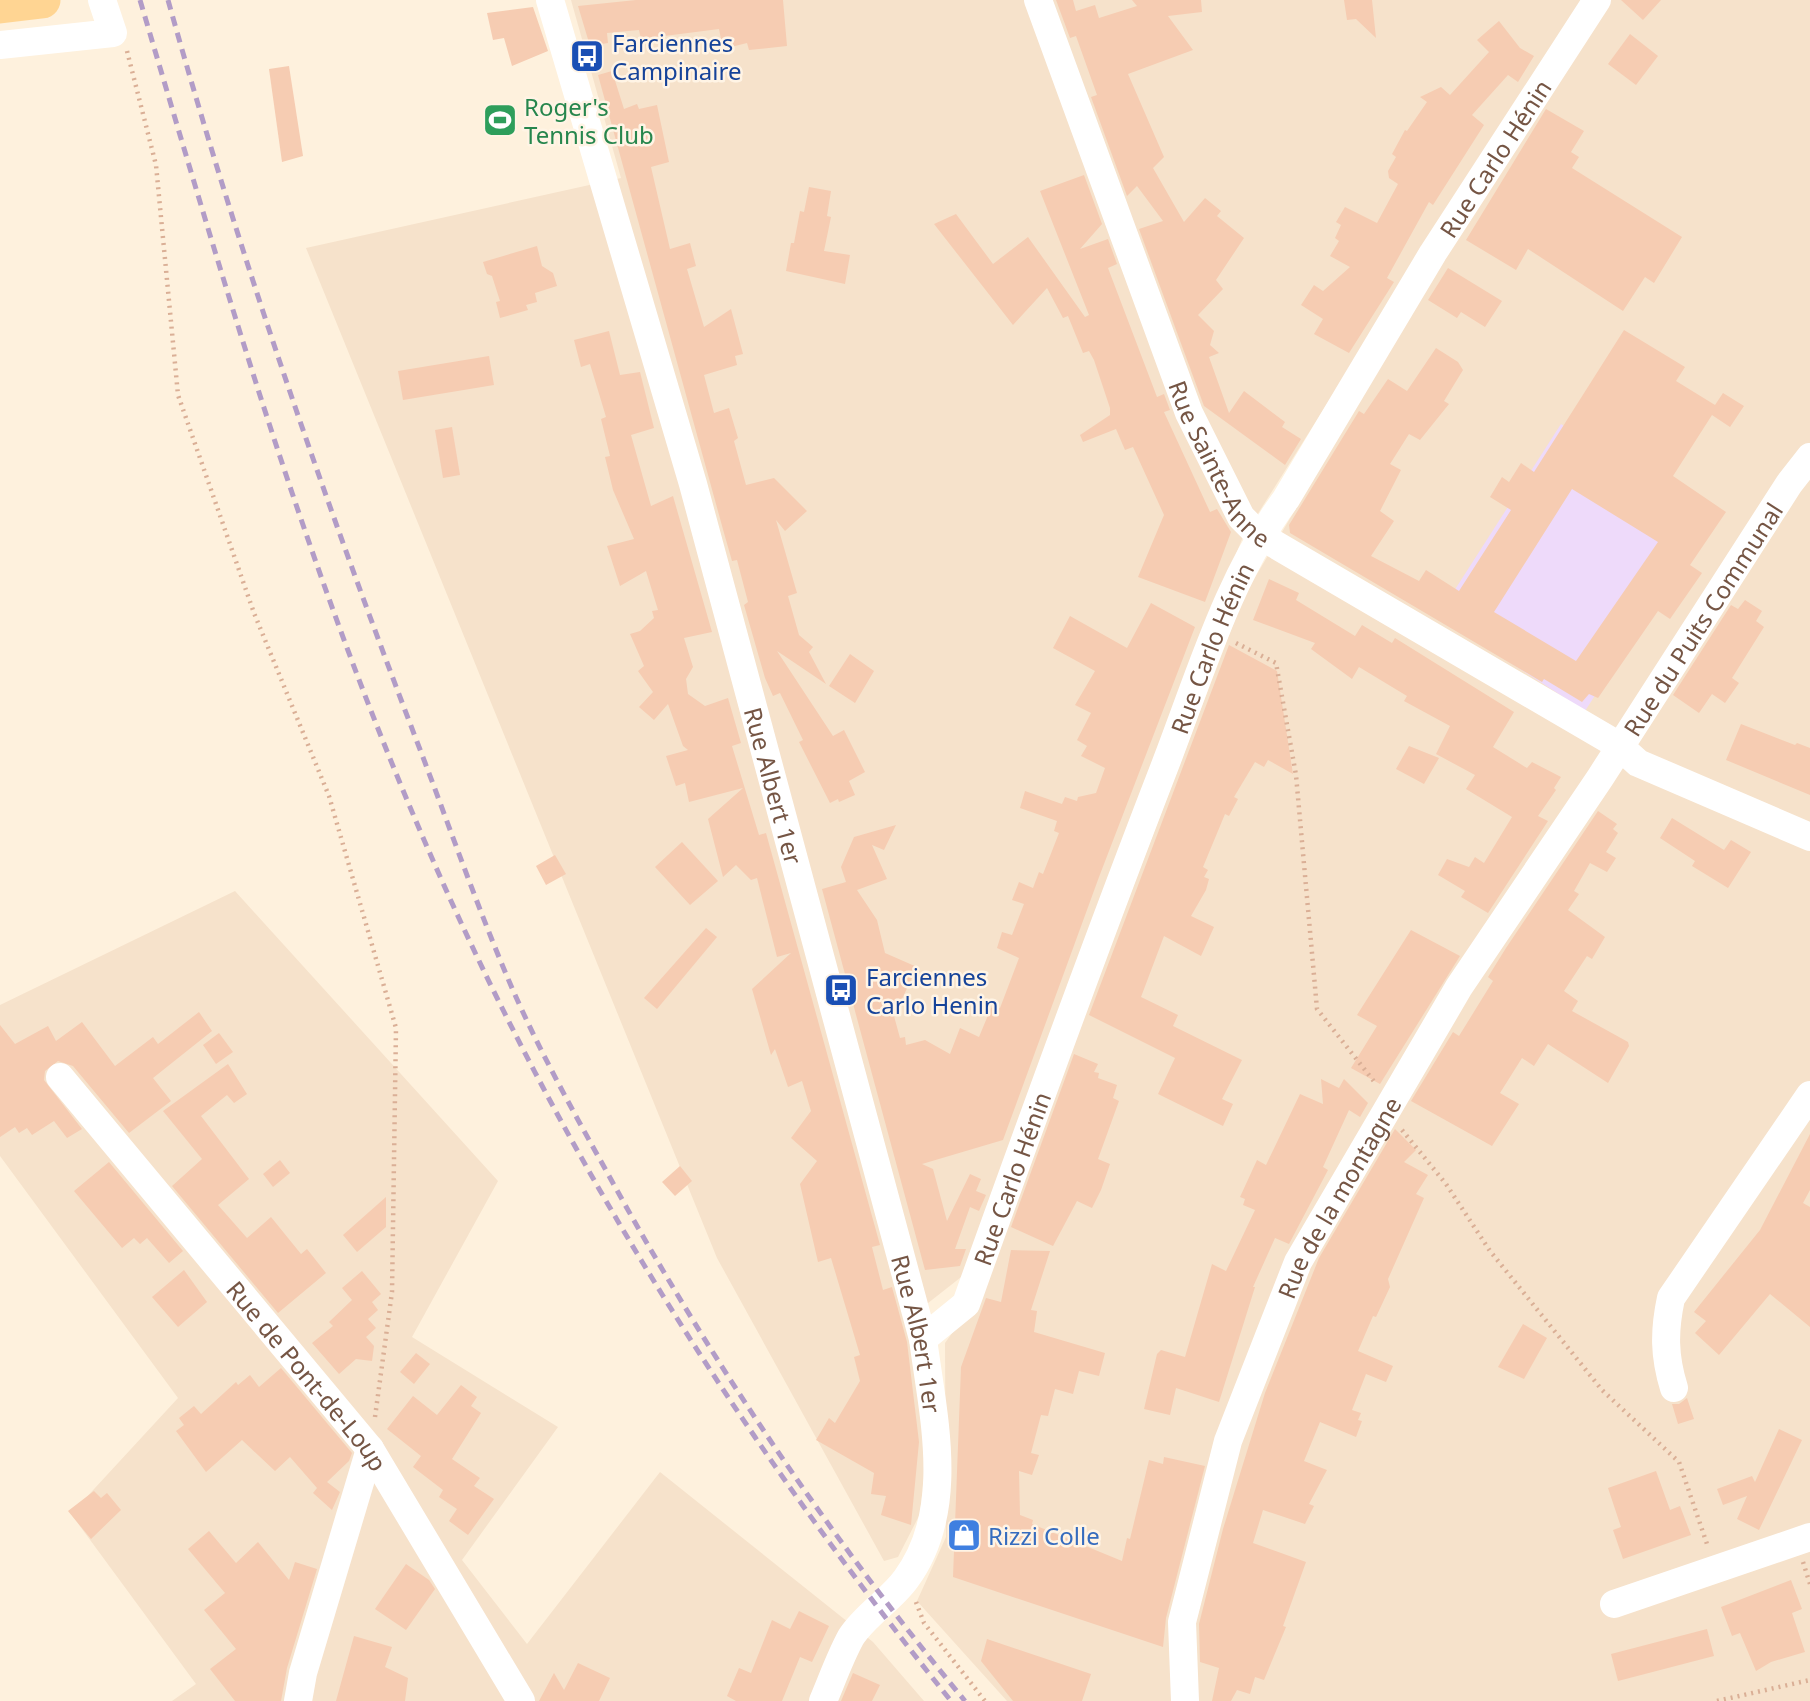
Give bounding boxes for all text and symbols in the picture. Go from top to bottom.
place label: Farciennes Campinaire [612,26,741,87]
bus stop icon: Farciennes Campinaire [568,37,606,75]
street label: Rue Carlo Hénin [1431,73,1558,244]
place label: Roger's Tennis Club [524,90,654,151]
sports icon: Roger's Tennis Club [481,101,519,139]
street label: Rue Sainte-Anne [1162,376,1276,555]
street label: Rue du Puits Communal [1615,496,1790,742]
street label: Rue Carlo Hénin [1162,556,1261,738]
street label: Rue Albert 1er [737,703,811,868]
place label: Farciennes Carlo Henin [866,960,999,1021]
bus stop icon: Farciennes Carlo Henin [822,971,860,1009]
street label: Rue Carlo Hénin [965,1087,1058,1270]
street label: Rue de la montagne [1269,1090,1408,1303]
street label: Rue Albert 1er [885,1251,950,1415]
street label: Rue de Pont-de-Loup [220,1273,396,1477]
shop icon: Rizzi Colle [945,1516,983,1554]
place label: Rizzi Colle [988,1519,1100,1552]

